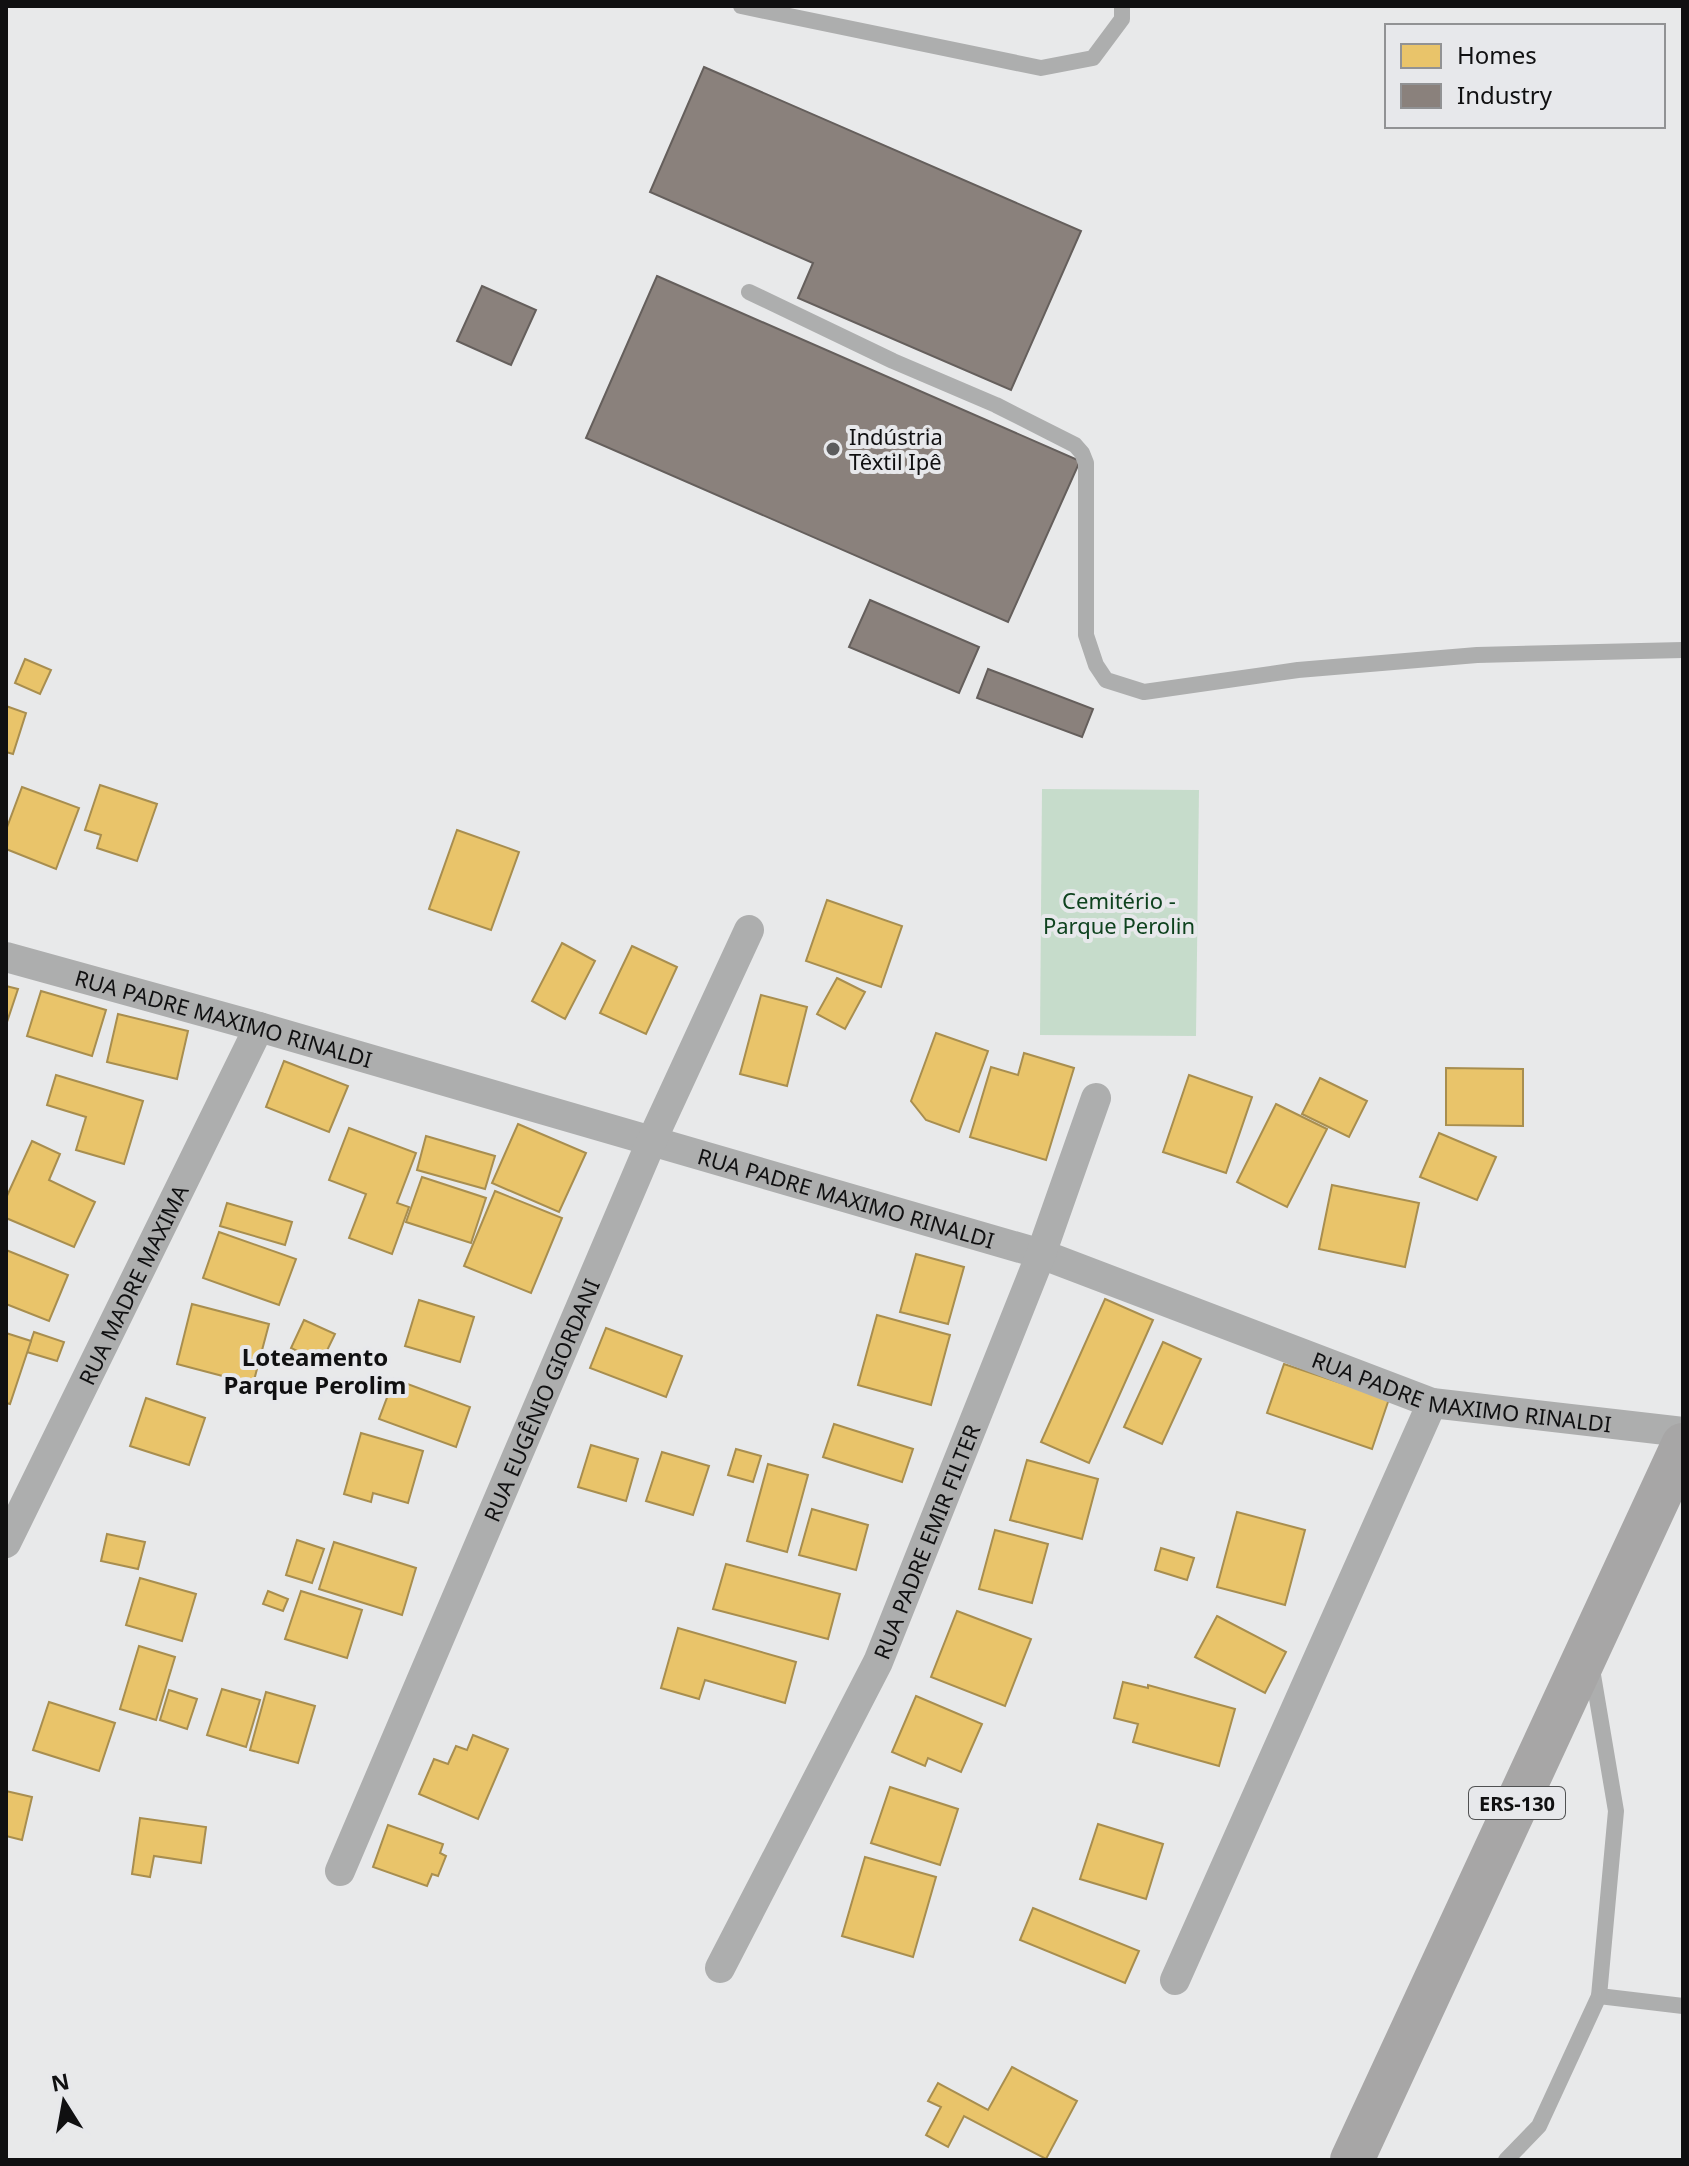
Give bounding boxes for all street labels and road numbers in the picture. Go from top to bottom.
street label: RUA PADRE MAXIMO RINALDI [72,962,376,1074]
street label: RUA PADRE MAXIMO RINALDI [694,1140,998,1255]
street label: RUA MADRE MAXIMA [71,1178,195,1390]
street label: RUA EUGÊNIO GIORDANI [476,1274,606,1526]
street label: RUA PADRE MAXIMO RINALDI [1308,1344,1613,1439]
street label: RUA PADRE EMIR FILTER [866,1419,987,1664]
road number: ERS-130 [1469,1787,1565,1819]

